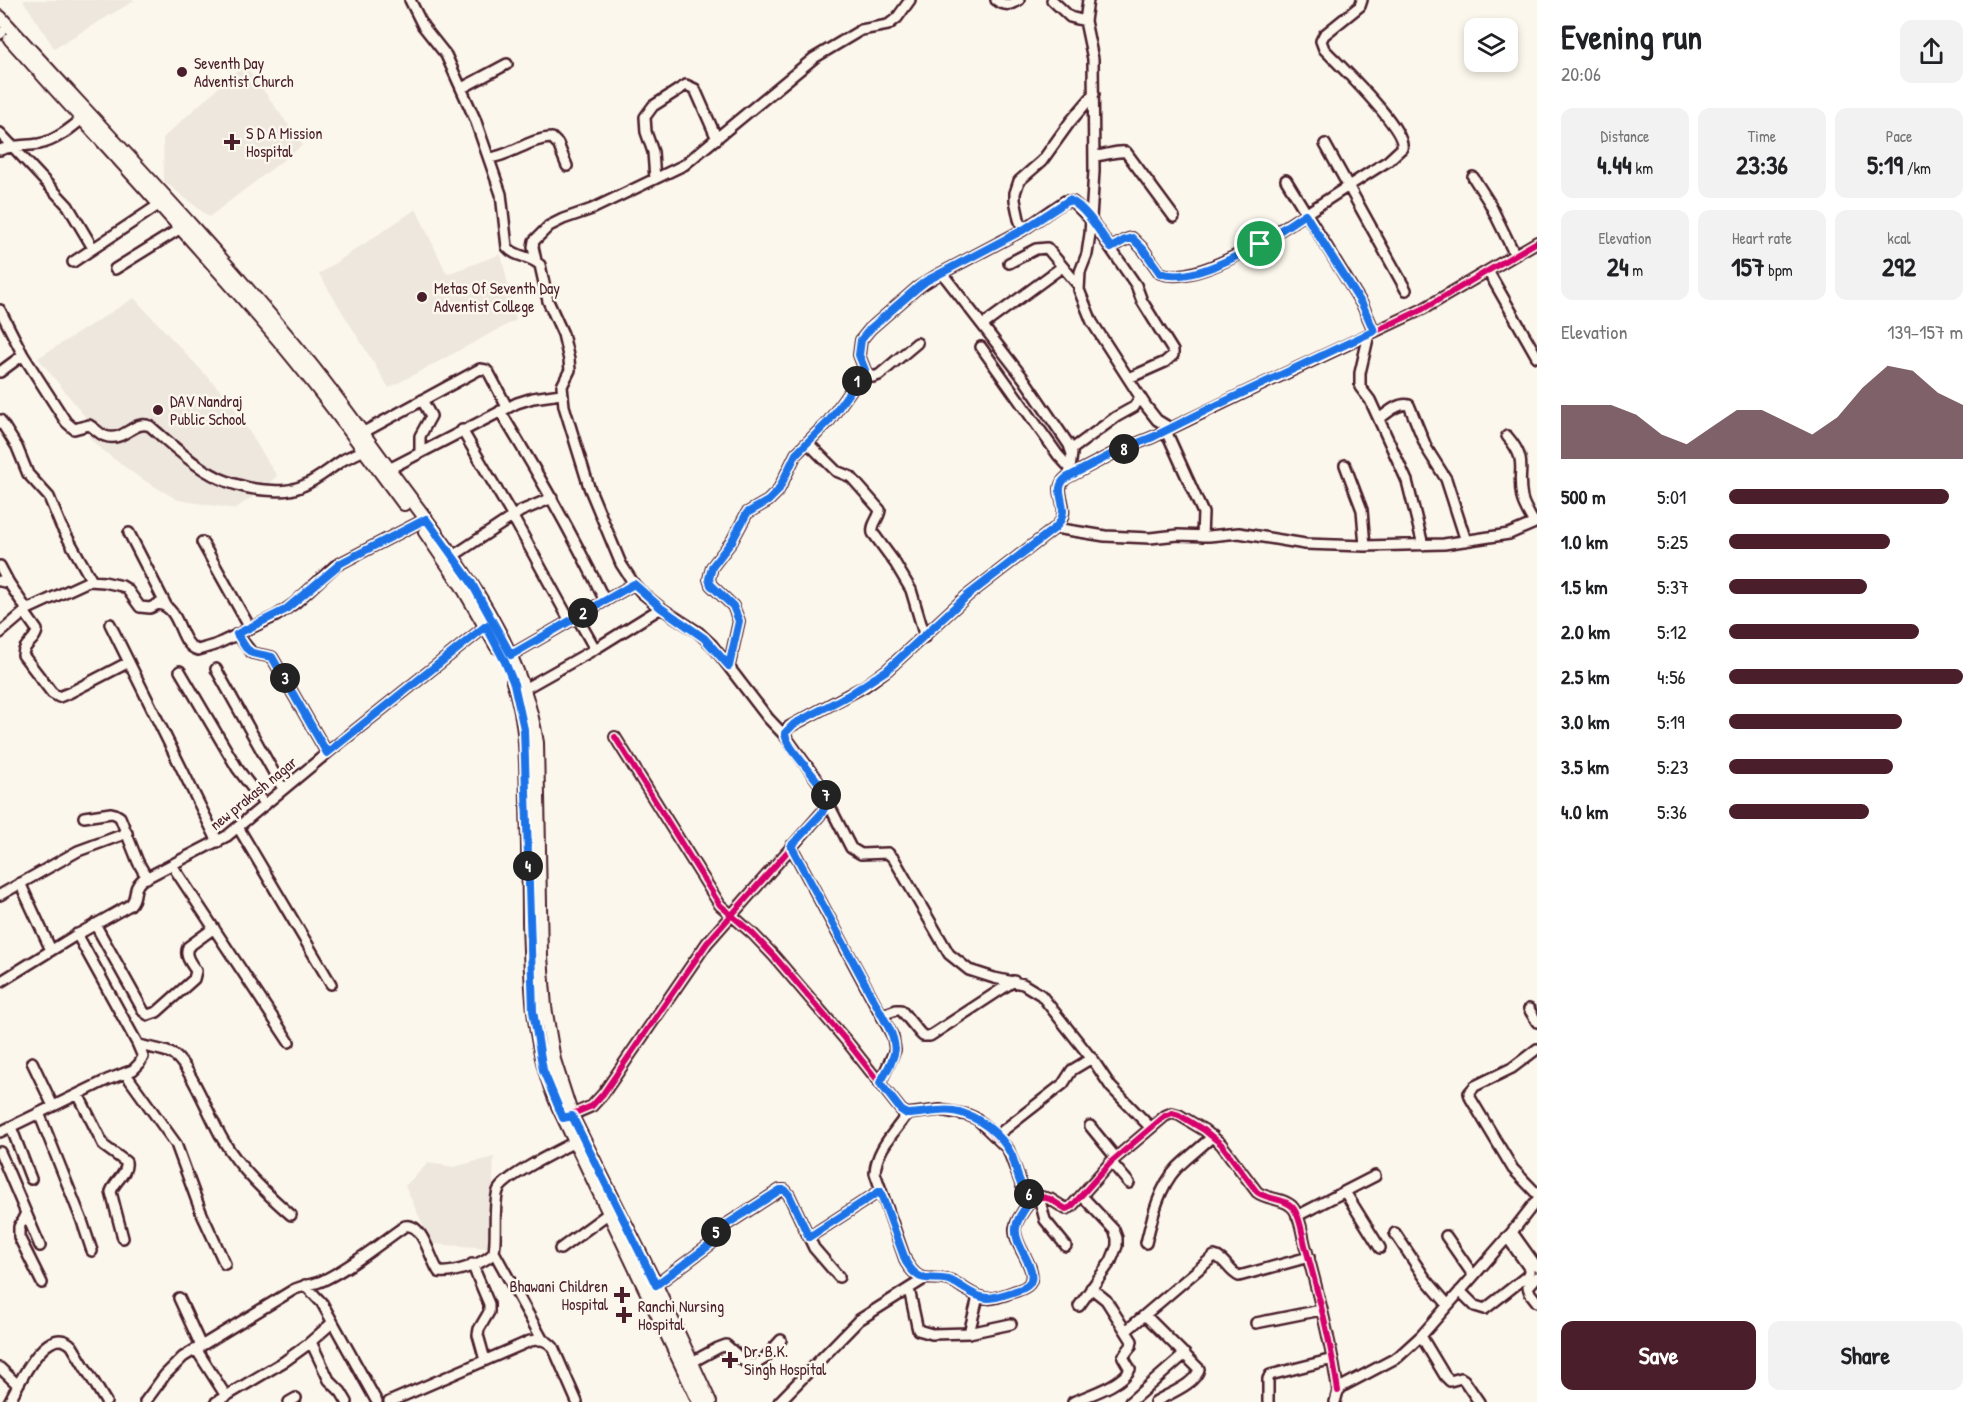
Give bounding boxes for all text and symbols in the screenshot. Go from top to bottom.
text: Evening run [1561,15,1702,59]
map controls [1464,18,1518,72]
button: layers [1464,18,1518,72]
button: share [1900,20,1963,83]
place label: Seventh Day Adventist Church [194,52,294,92]
text: 20:06 [1561,60,1601,87]
marker: Seventh Day Adventist Church [175,65,189,79]
place label: S D A Mission Hospital [246,122,322,162]
text: Distance [1601,125,1649,147]
text: Time [1748,125,1776,147]
text: Pace [1886,125,1912,147]
marker: S D A Mission Hospital [223,133,241,151]
text: 4.44 [1597,147,1632,182]
text: 23:36 [1736,147,1788,182]
text: 5:19 [1867,147,1903,182]
text: km [1632,157,1653,179]
text: /km [1903,157,1931,179]
pin [1234,218,1285,269]
icon: arrive [1243,227,1276,260]
text: Elevation [1598,227,1652,249]
text: Heart rate [1732,227,1792,249]
text: kcal [1887,227,1911,249]
text: 24 [1607,249,1629,284]
text: 157 [1731,249,1765,284]
text: 292 [1882,249,1916,284]
text: m [1629,259,1643,281]
text: bpm [1765,259,1793,281]
place label: Metas Of Seventh Day Adventist College [434,277,560,317]
marker: Metas Of Seventh Day Adventist College [415,290,429,304]
text: Elevation [1561,318,1627,345]
text: 139–157 m [1887,318,1963,345]
pin: 1 [842,366,872,396]
text: 1 [854,370,860,392]
place label: DAV Nandraj Public School [170,390,247,430]
marker: DAV Nandraj Public School [151,403,165,417]
pin: 8 [1109,434,1139,464]
text: 8 [1121,438,1127,460]
text: 500 m [1561,483,1606,510]
text: 5:01 [1657,483,1686,510]
text: 1.0 km [1561,528,1608,555]
text: 5:25 [1657,528,1688,555]
text: 1.5 km [1561,573,1608,600]
text: 5:37 [1657,573,1689,600]
pin: 2 [568,598,598,628]
text: 2 [579,602,587,624]
text: 2.0 km [1561,618,1610,645]
text: 5:12 [1657,618,1687,645]
pin: 3 [270,663,300,693]
text: 2.5 km [1561,663,1610,690]
text: 4:56 [1657,663,1686,690]
text: 3 [281,667,289,689]
text: 3.0 km [1561,708,1610,735]
text: 5:19 [1657,708,1685,735]
street label: new prakash nagar [205,751,301,835]
text: 3.5 km [1561,753,1609,780]
text: 5:23 [1657,753,1688,780]
pin: 7 [811,780,841,810]
text: 7 [822,784,830,806]
text: 4.0 km [1561,798,1608,825]
text: 5:36 [1657,798,1687,825]
pin: 4 [513,851,543,881]
text: 4 [525,855,531,877]
pin: 6 [1014,1179,1044,1209]
text: 6 [1026,1183,1032,1205]
pin: 5 [701,1217,731,1247]
text: 5 [713,1221,719,1243]
place label: Bhawani Children Hospital [509,1275,609,1315]
marker: Bhawani Children Hospital [613,1286,631,1304]
place label: Ranchi Nursing Hospital [638,1295,724,1335]
marker: Ranchi Nursing Hospital [615,1306,633,1324]
button: Save [1561,1321,1756,1390]
button: Share [1768,1321,1963,1390]
place label: Dr. B.K. Singh Hospital [744,1340,827,1380]
marker: Dr. B.K. Singh Hospital [721,1351,739,1369]

